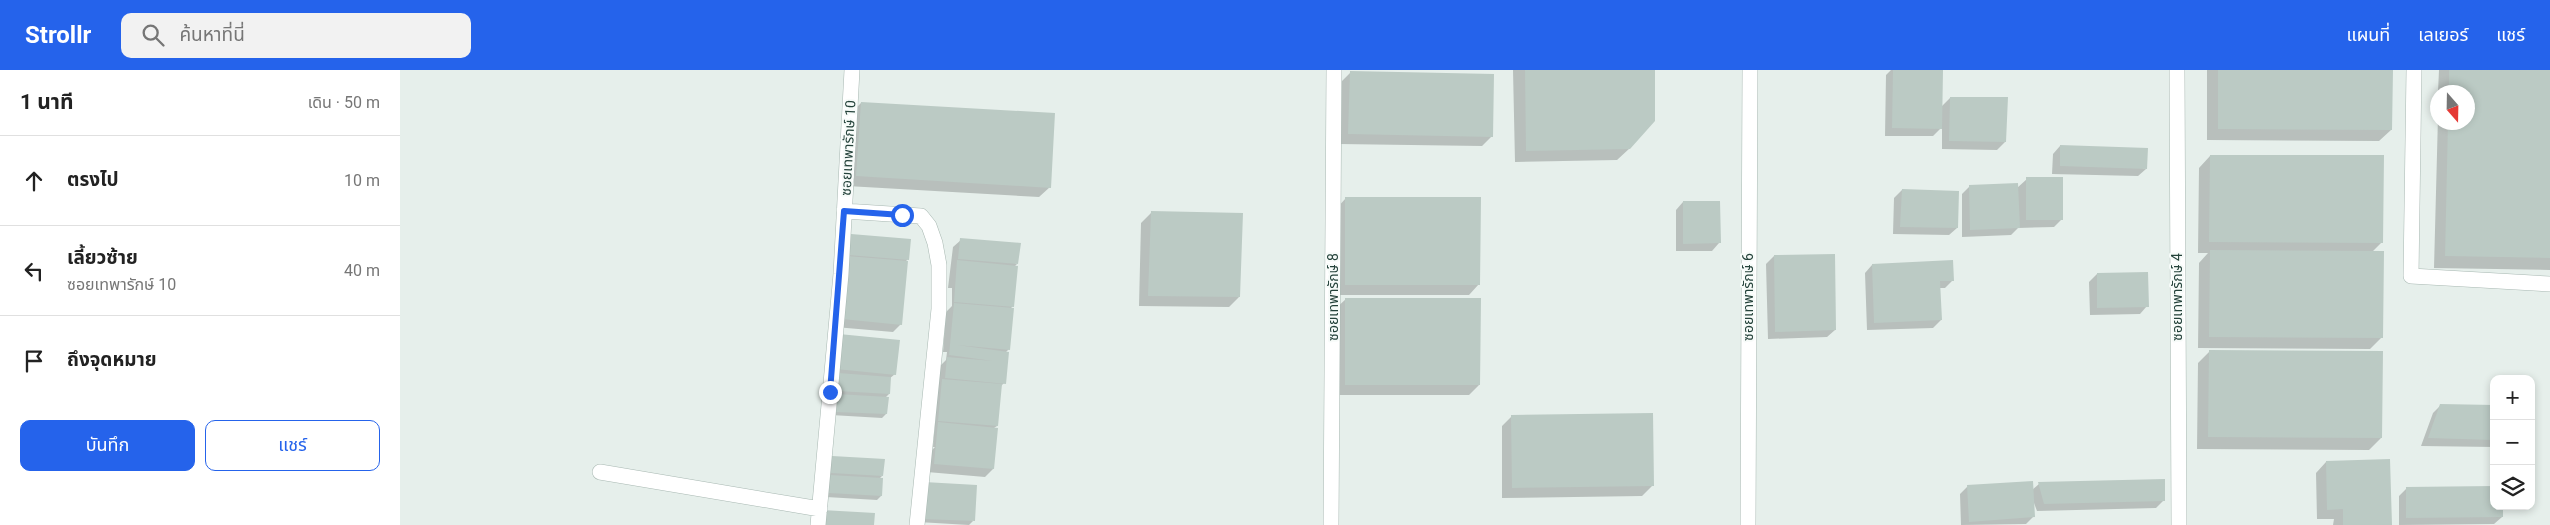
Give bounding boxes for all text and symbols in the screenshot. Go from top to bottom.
search box [121,13,471,58]
text: Strollr [25,21,91,49]
icon: search [139,21,167,49]
text: ค้นหาที่นี่ [179,23,245,46]
text: แผนที่ [2346,24,2390,45]
text: เลเยอร์ [2418,24,2468,45]
text: แชร์ [2496,24,2525,45]
north arrow [2430,85,2475,130]
text: 1 นาที [20,90,74,114]
text: เดิน · 50 m [308,93,380,112]
street label: ซอยเทพารักษ์ 10 [838,100,858,196]
icon: ahead [20,167,48,195]
text: ตรงไป [67,168,119,191]
text: 10 m [344,171,380,190]
route start [891,204,914,227]
text: เลี้ยวซ้าย [67,246,138,269]
street label: ซอยเทพารักษ์ 8 [1325,253,1341,341]
street label: ซอยเทพารักษ์ 6 [1740,253,1756,341]
street label: ซอยเทพารักษ์ 4 [2169,253,2185,341]
icon: left [20,257,48,285]
text: 40 m [344,261,380,280]
text: ซอยเทพารักษ์ 10 [67,275,176,294]
icon: arrive [20,347,48,375]
text: ถึงจุดหมาย [67,348,157,371]
map controls [2490,375,2535,510]
button: + [2490,375,2535,420]
route end [819,381,842,404]
button: บันทึก [20,420,195,471]
button: แชร์ [205,420,380,471]
button: − [2490,420,2535,465]
button: layers [2490,465,2535,510]

